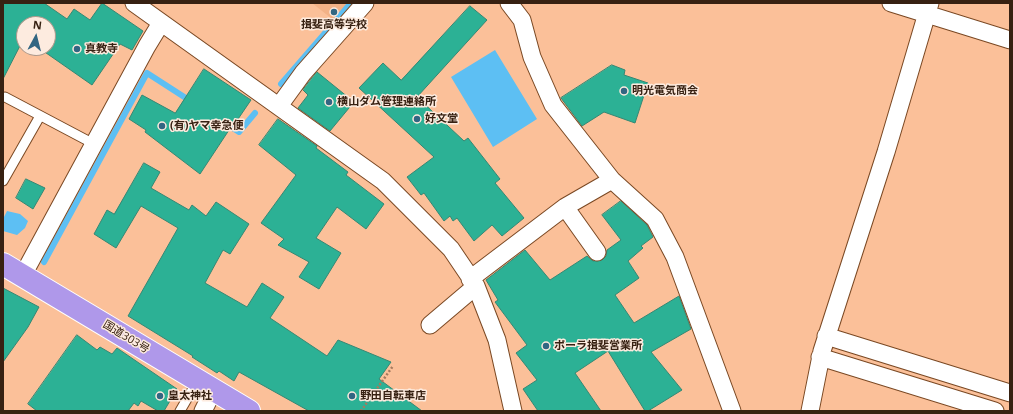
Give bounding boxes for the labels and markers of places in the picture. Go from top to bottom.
marker: 揖斐高等学校 [329,7,339,17]
place label: 揖斐高等学校 [301,18,367,32]
place label: 真教寺 [85,42,118,56]
marker: 真教寺 [72,44,82,54]
place label: 明光電気商会 [632,84,698,98]
marker: 明光電気商会 [619,86,629,96]
place label: 横山ダム管理連絡所 [337,95,436,109]
marker: 横山ダム管理連絡所 [324,97,334,107]
place label: 好文堂 [425,112,458,126]
marker: 好文堂 [412,114,422,124]
place label: (有)ヤマ幸急便 [170,119,243,133]
marker: (有)ヤマ幸急便 [157,121,167,131]
place label: ポーラ揖斐営業所 [554,339,642,353]
marker: ポーラ揖斐営業所 [541,341,551,351]
place label: 皇太神社 [168,389,212,403]
place label: 野田自転車店 [360,389,426,403]
marker: 皇太神社 [155,391,165,401]
marker: 野田自転車店 [347,391,357,401]

